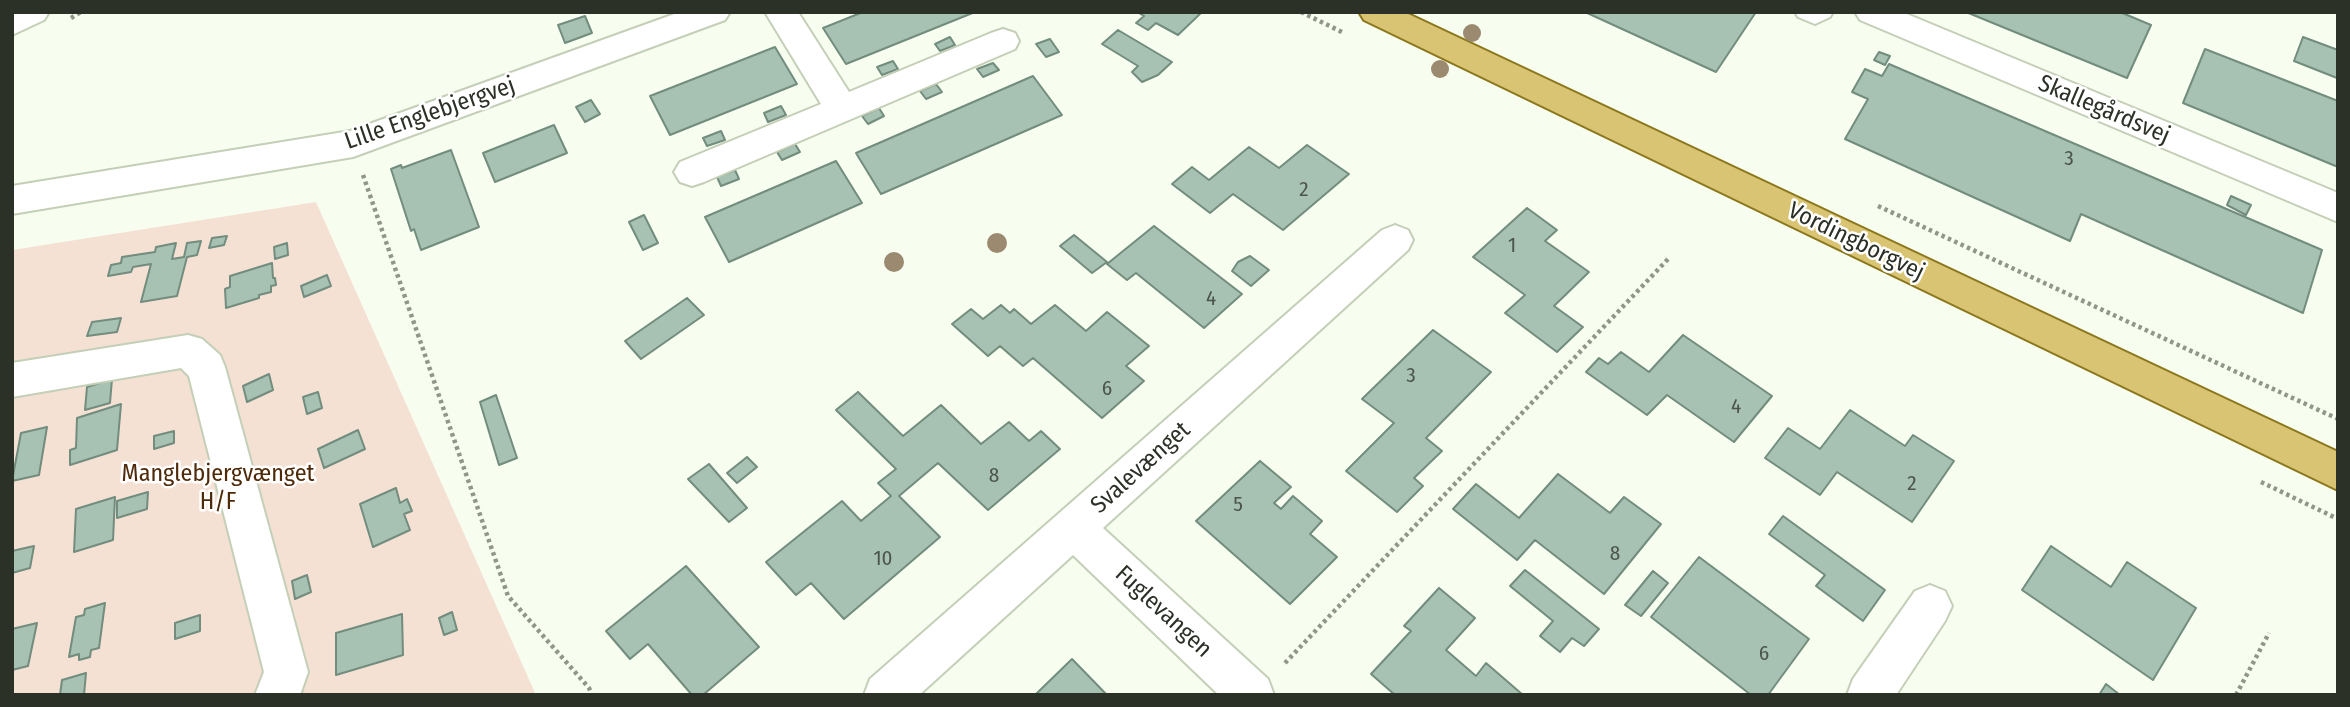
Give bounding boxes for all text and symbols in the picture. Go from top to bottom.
street label: Skallegårdsvej [2034,69,2174,151]
street label: Lille Englebjergvej [341,71,519,157]
house number: 3 [2064,146,2074,172]
house number: 2 [1299,177,1309,203]
street label: Vordingborgvej [1783,197,1929,287]
house number: 1 [1508,233,1516,259]
house number: 4 [1206,286,1216,312]
house number: 3 [1406,363,1416,389]
house number: 6 [1102,376,1112,402]
house number: 4 [1731,394,1741,420]
street label: Svalevænget [1085,416,1197,520]
park label: Manglebjergvænget H/F [122,460,314,516]
house number: 8 [989,463,999,489]
house number: 2 [1907,471,1917,497]
house number: 5 [1233,492,1243,518]
house number: 8 [1610,541,1620,567]
house number: 10 [873,546,893,572]
street label: Fuglevangen [1109,560,1217,664]
house number: 6 [1759,641,1769,667]

